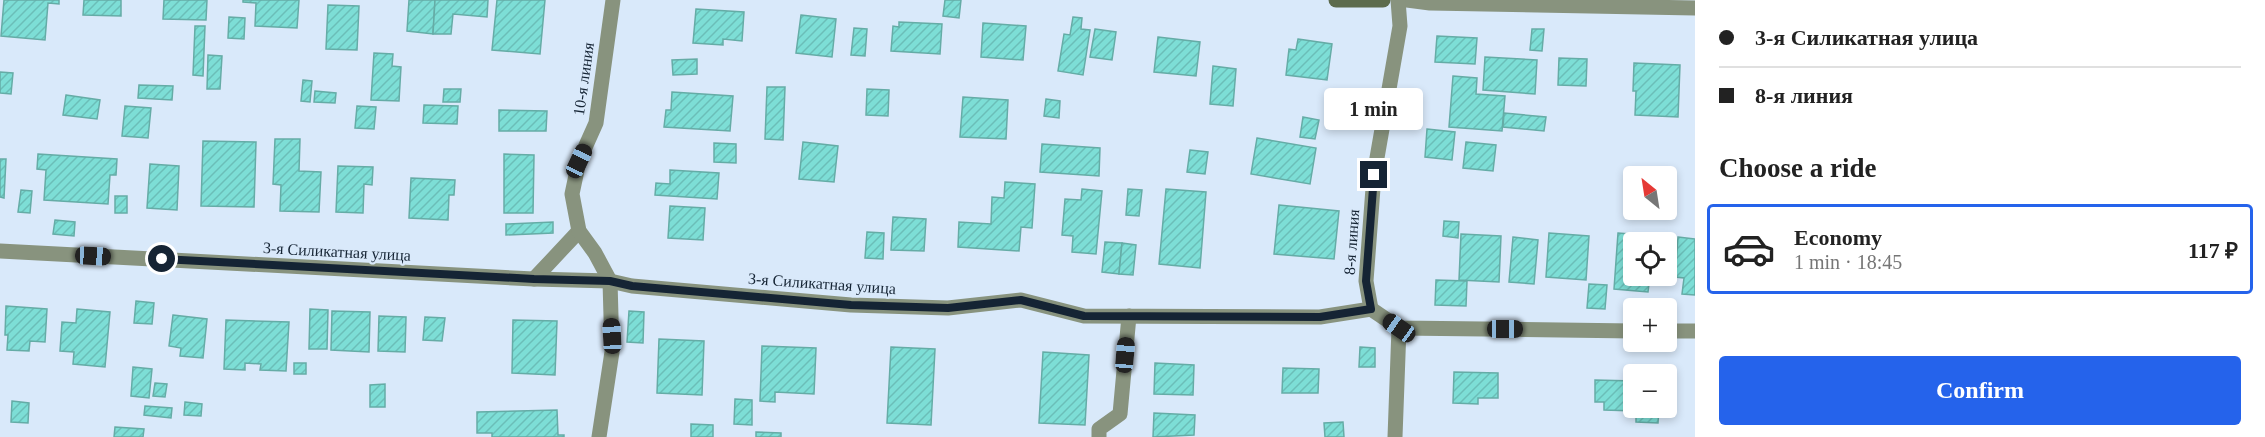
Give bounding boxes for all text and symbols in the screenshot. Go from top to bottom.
text: 3-я Силикатная улица [1755,25,1978,50]
street label: 10-я линия [570,41,597,117]
text: 8-я линия [1755,83,1853,108]
callout: 1 min [1324,88,1424,130]
text: 1 min [1349,98,1398,120]
car [563,141,595,181]
text: Choose a ride [1719,153,1877,183]
route end [1360,161,1387,188]
north arrow [1623,166,1677,220]
map controls [1623,166,1677,418]
street label: 8-я линия [1341,208,1362,275]
icon: car [1722,222,1776,276]
text: Economy [1794,225,1882,250]
button: locate [1623,232,1677,286]
text: 117 ₽ [2188,238,2238,263]
street label: 3-я Силикатная улица [262,239,411,265]
route start [148,245,175,272]
car [75,246,111,266]
text: 1 min · 18:45 [1794,251,1902,273]
street label: 3-я Силикатная улица [747,270,896,298]
button: + [1623,298,1677,352]
car [1379,310,1419,346]
car [602,318,622,354]
car [1487,320,1523,338]
car [1114,336,1136,374]
button: Confirm [1719,356,2241,425]
button: − [1623,364,1677,418]

